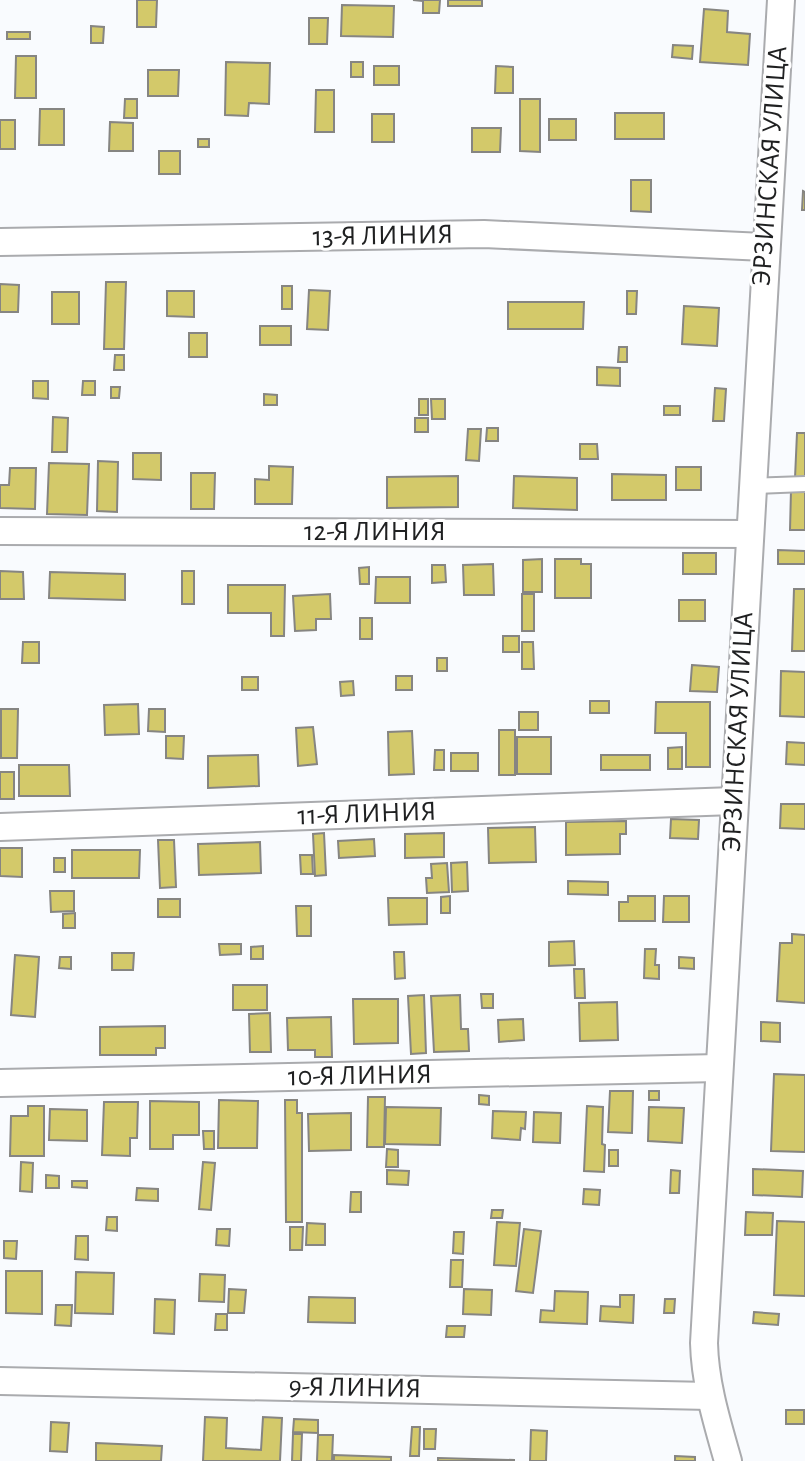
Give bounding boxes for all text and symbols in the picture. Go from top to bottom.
street label: ЭРЗИНСКАЯ УЛИЦА [748,45,792,287]
street label: 13-Я ЛИНИЯ [312,221,454,251]
street label: 12-Я ЛИНИЯ [304,518,446,546]
street label: ЭРЗИНСКАЯ УЛИЦА [718,611,758,853]
street label: 11-Я ЛИНИЯ [297,798,437,830]
street label: 10-Я ЛИНИЯ [288,1061,432,1091]
street label: 9-Я ЛИНИЯ [288,1373,422,1403]

